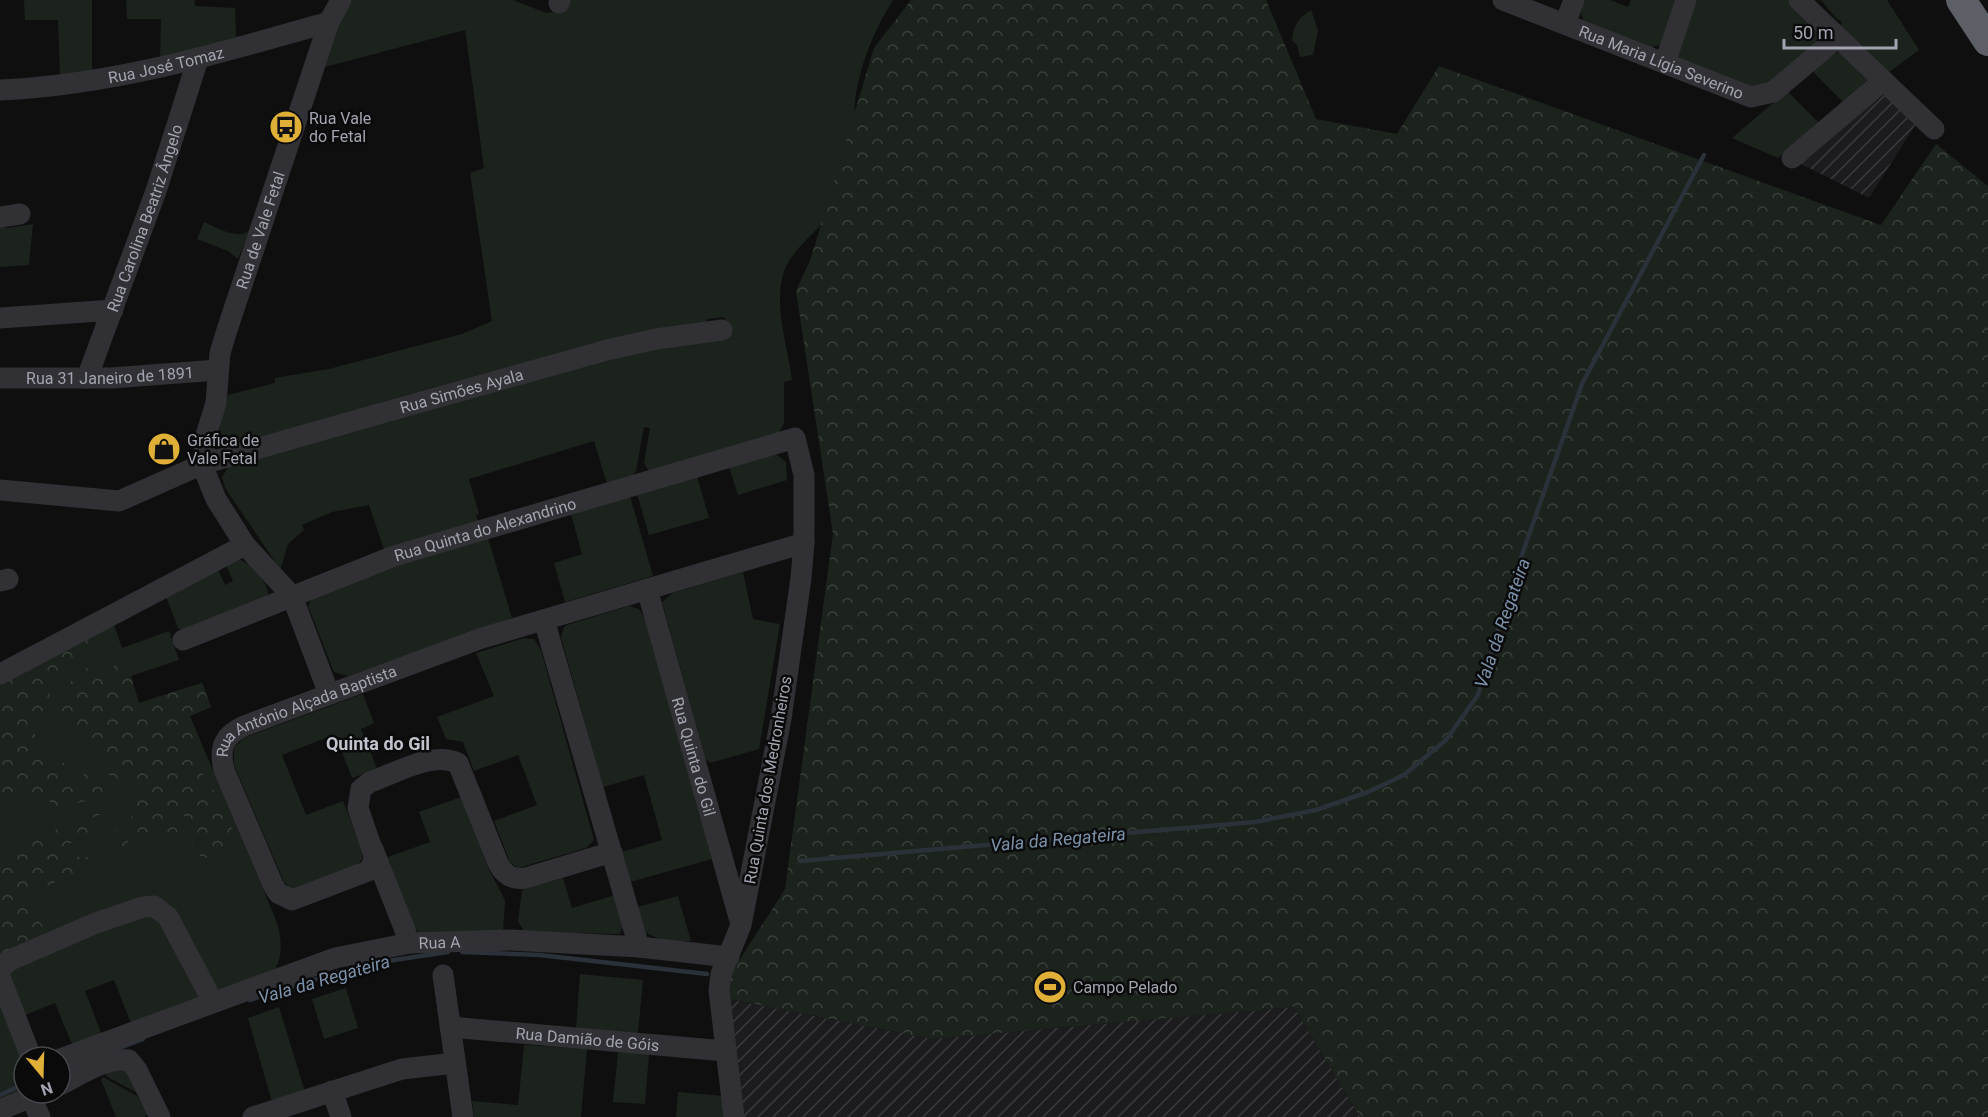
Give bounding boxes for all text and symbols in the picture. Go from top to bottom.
scale bar [1784,12,1896,50]
street label: Rua Maria Lígia Severino [1576,21,1746,103]
text: 50 m [1793,22,1833,43]
street label: Rua José Tomaz [106,42,226,87]
bus stop icon: Rua Vale do Fetal [268,109,304,145]
place label: Rua Vale do Fetal [309,109,371,146]
street label: Rua Carolina Beatriz Ângelo [103,122,186,314]
street label: Rua de Vale Fetal [232,169,288,291]
street label: Rua 31 Janeiro de 1891 [26,362,194,388]
street label: Rua Simões Ayala [398,364,525,417]
shop icon: Gráfica de Vale Fetal [146,431,182,467]
place label: Gráfica de Vale Fetal [187,431,259,468]
street label: Rua Quinta do Alexandrino [392,493,578,565]
water label: Vala da Regateira [1470,555,1534,691]
street label: Rua António Alçada Baptista [212,661,399,758]
street label: Rua Quinta dos Medronheiros [740,675,796,885]
street label: Rua Quinta do Gil [668,695,720,818]
district label: Quinta do Gil [326,733,430,754]
water label: Vala da Regateira [989,823,1127,855]
street label: Rua A [418,932,461,952]
water label: Vala da Regateira [256,950,392,1008]
sports icon: Campo Pelado [1032,969,1068,1005]
place label: Campo Pelado [1073,978,1177,997]
street label: Rua Damião de Góis [515,1023,660,1055]
north arrow [12,1045,72,1105]
text: N [38,1078,55,1100]

